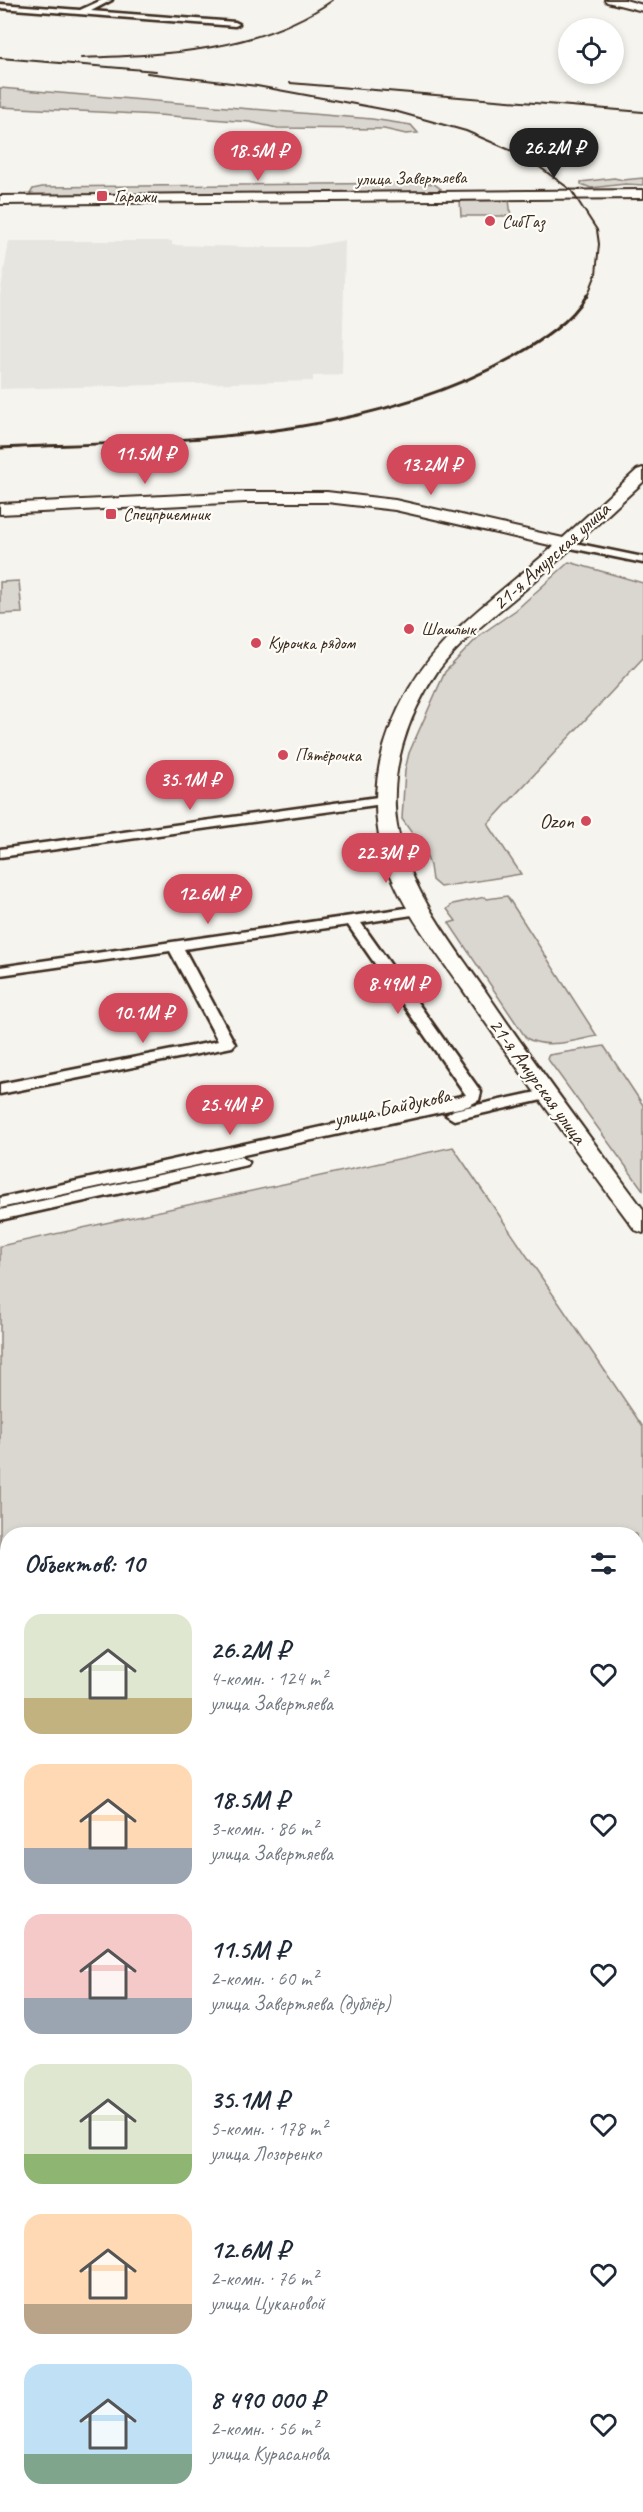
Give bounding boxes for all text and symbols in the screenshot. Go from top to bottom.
map controls [558,18,624,84]
button: locate [558,18,624,84]
pin: 26.2M ₽ [499,128,609,179]
pin: 18.5M ₽ [203,131,313,182]
text: 26.2M ₽ [523,135,585,160]
text: 18.5M ₽ [228,138,288,163]
street label: улица Завертяева [355,166,468,190]
place label: Гаражи [114,185,157,207]
marker: Гаражи [95,189,109,203]
place label: СибГаз [502,210,546,233]
marker: СибГаз [483,214,497,228]
pin: 11.5M ₽ [90,434,200,485]
text: 11.5M ₽ [115,441,175,466]
pin: 13.2M ₽ [376,445,486,496]
text: 13.2M ₽ [401,452,461,477]
street label: 21-я Амурская улица [487,495,617,616]
place label: Спецприемник [123,503,212,525]
marker: Спецприемник [104,507,118,521]
place label: Шашлык [421,618,478,640]
marker: Шашлык [402,622,416,636]
place label: Курочка рядом [268,632,356,654]
marker: Курочка рядом [249,636,263,650]
place label: Пятёрочка [295,744,363,766]
marker: Пятёрочка [276,748,290,762]
pin: 35.1M ₽ [135,760,245,811]
text: 35.1M ₽ [160,767,220,792]
place label: Ozon [539,808,575,834]
marker: Ozon [579,814,593,828]
pin: 22.3M ₽ [331,833,441,884]
text: 22.3M ₽ [356,840,416,865]
pin: 12.6M ₽ [153,874,263,925]
text: 12.6M ₽ [177,881,239,906]
pin: 8.49M ₽ [343,964,453,1015]
text: 8.49M ₽ [368,971,428,996]
pin: 10.1M ₽ [88,993,198,1044]
text: 10.1M ₽ [113,1000,173,1025]
street label: 21-я Амурская улица [483,1013,594,1151]
street label: улица Байдукова [329,1081,455,1132]
pin: 25.4M ₽ [175,1085,285,1136]
text: 25.4M ₽ [200,1092,260,1117]
text: Объектов: 10 [24,1547,144,1580]
icon: filters [587,1547,620,1580]
text: 26.2M ₽ [210,1633,289,1666]
icon: home [72,1638,144,1710]
icon: heart [587,1658,620,1691]
text: 4-комн. · 124 m² [210,1666,327,1691]
text: улица Завертяева [210,1691,333,1716]
text: 18.5M ₽ [210,1783,289,1816]
icon: home [72,1788,144,1860]
icon: heart [587,1808,620,1841]
text: 3-комн. · 86 m² [210,1816,318,1841]
text: улица Завертяева [210,1841,333,1866]
text: 11.5M ₽ [210,1933,289,1966]
icon: home [72,1938,144,2010]
icon: heart [587,1958,620,1991]
text: 2-комн. · 60 m² [210,1966,318,1991]
text: улица Завертяева (дублёр) [210,1991,391,2016]
text: 35.1M ₽ [210,2083,289,2116]
icon: home [72,2088,144,2160]
icon: heart [587,2108,620,2141]
text: 5-комн. · 178 m² [210,2116,327,2141]
text: улица Лозоренко [210,2141,321,2166]
text: 12.6M ₽ [210,2233,289,2266]
icon: home [72,2238,144,2310]
icon: heart [587,2258,620,2291]
text: 2-комн. · 76 m² [210,2266,318,2291]
text: улица Цукановой [210,2291,325,2316]
text: 8 490 000 ₽ [210,2383,324,2416]
icon: home [72,2388,144,2460]
icon: heart [587,2408,620,2441]
text: 2-комн. · 56 m² [210,2416,318,2441]
text: улица Курасанова [210,2441,329,2466]

